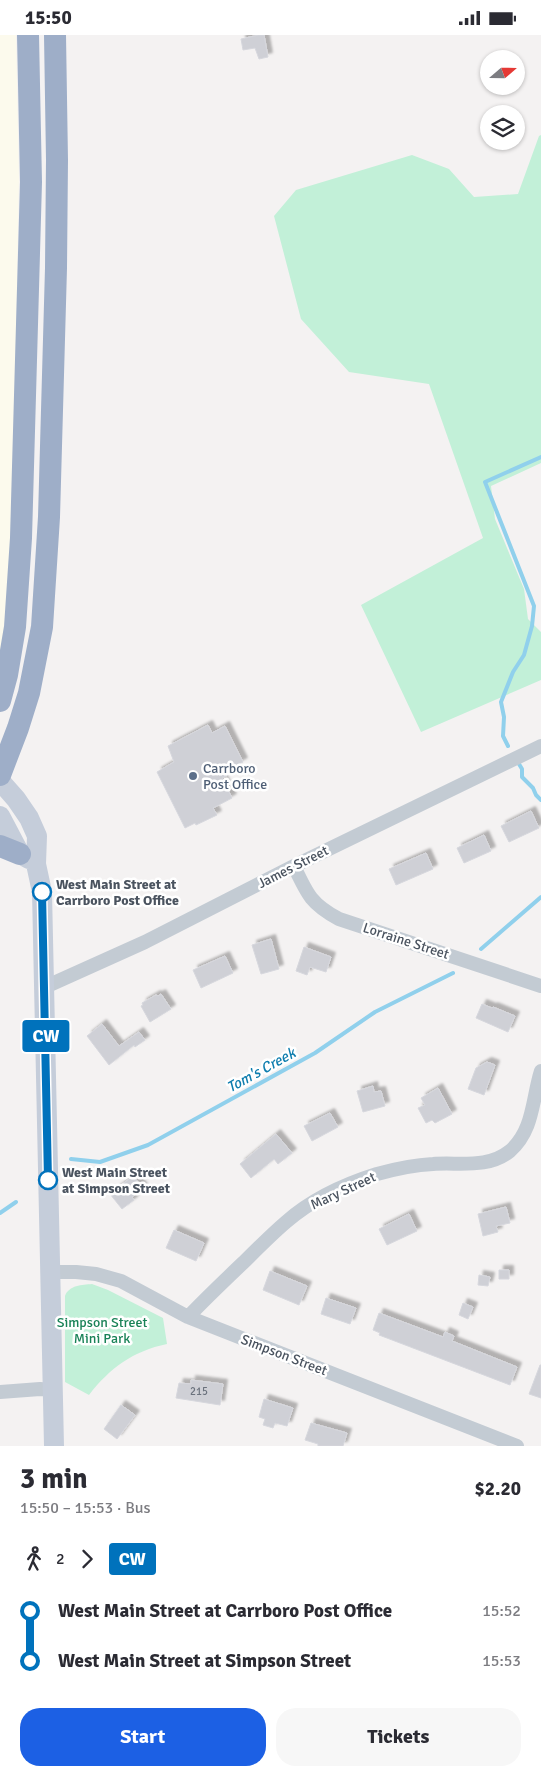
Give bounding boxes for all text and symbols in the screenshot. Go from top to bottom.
text: 15:50 [25,6,72,30]
north arrow [480,50,525,95]
map controls [480,50,525,150]
button: layers [480,105,525,150]
place label: Carrboro Post Office [203,760,267,793]
marker: Carrboro Post Office [187,770,199,782]
street label: James Street [255,842,331,892]
place label: West Main Street at Carrboro Post Office [56,876,179,909]
marker: West Main Street at Carrboro Post Office [32,882,52,902]
street label: Lorraine Street [361,919,451,963]
line badge: CW [23,1020,68,1052]
text: CW [32,1025,60,1047]
water label: Tom's Creek [224,1043,300,1096]
place label: West Main Street at Simpson Street [62,1164,171,1197]
street label: Mary Street [308,1168,378,1213]
marker: West Main Street at Simpson Street [38,1170,58,1190]
park label: Simpson Street Mini Park [57,1314,147,1347]
street label: Simpson Street [239,1331,329,1379]
house number: 215 [190,1385,208,1398]
text: 3 min [20,1462,88,1496]
text: $2.20 [475,1477,521,1501]
text: 15:50 – 15:53 · Bus [20,1498,151,1518]
icon: walk [20,1545,48,1573]
icon: forward [73,1545,101,1573]
text: CW [119,1548,146,1570]
text: 2 [56,1549,65,1569]
text: West Main Street at Carrboro Post Office [58,1599,392,1623]
text: 15:52 [482,1601,521,1621]
text: West Main Street at Simpson Street [58,1649,351,1673]
text: 15:53 [482,1651,521,1671]
button: Start [20,1708,266,1766]
button: Tickets [276,1708,521,1766]

